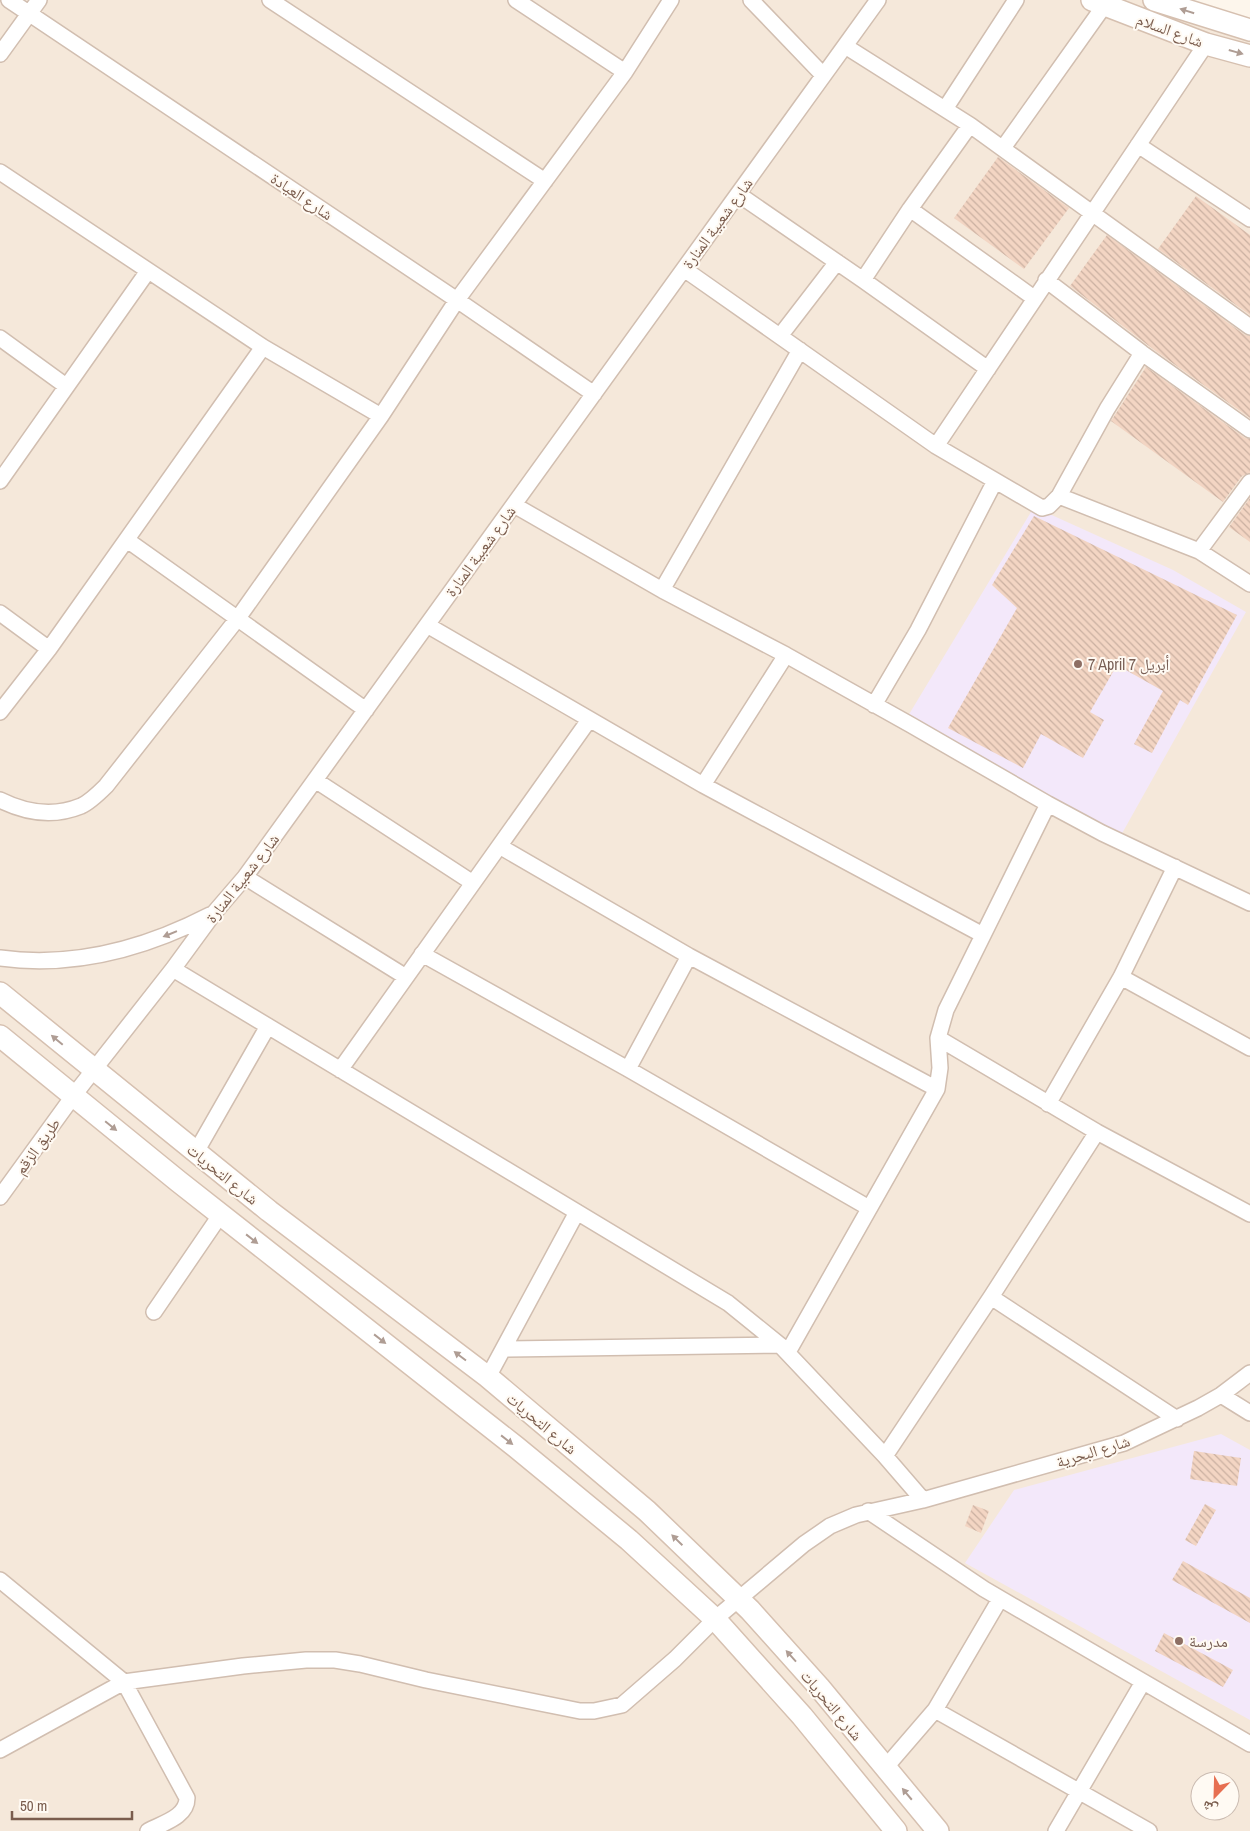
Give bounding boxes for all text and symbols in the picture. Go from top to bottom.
one-way arrow [1179,7,1194,15]
street label: شارع السلام [1134,8,1206,52]
one-way arrow [1229,49,1244,57]
street label: شارع العيادة [266,167,338,225]
street label: شارع شعبية المنارة [676,173,758,273]
street label: شارع شعبية المنارة [439,501,521,601]
place label: 7 April 7 أبريل [1088,653,1169,675]
marker: 7 April 7 أبريل [1072,658,1084,670]
street label: شارع شعبية المنارة [200,829,284,927]
one-way arrow [162,930,177,938]
one-way arrow [51,1035,63,1046]
street label: طريق الزقم [9,1113,65,1179]
one-way arrow [105,1121,118,1132]
street label: شارع التحريات [183,1138,263,1210]
one-way arrow [245,1233,258,1244]
one-way arrow [373,1334,386,1345]
one-way arrow [453,1351,467,1361]
street label: شارع التحريات [502,1387,582,1459]
street label: شارع البحرية [1054,1429,1132,1473]
one-way arrow [501,1434,514,1445]
one-way arrow [672,1534,684,1546]
place label: مدرسة [1189,1630,1228,1652]
marker: مدرسة [1173,1635,1185,1647]
one-way arrow [785,1650,797,1662]
street label: شارع التحريات [796,1665,868,1745]
north arrow [1190,1771,1240,1821]
one-way arrow [901,1787,912,1800]
scale bar [12,1788,132,1820]
text: 50 m [20,1795,47,1816]
text: ش [1199,1797,1220,1819]

